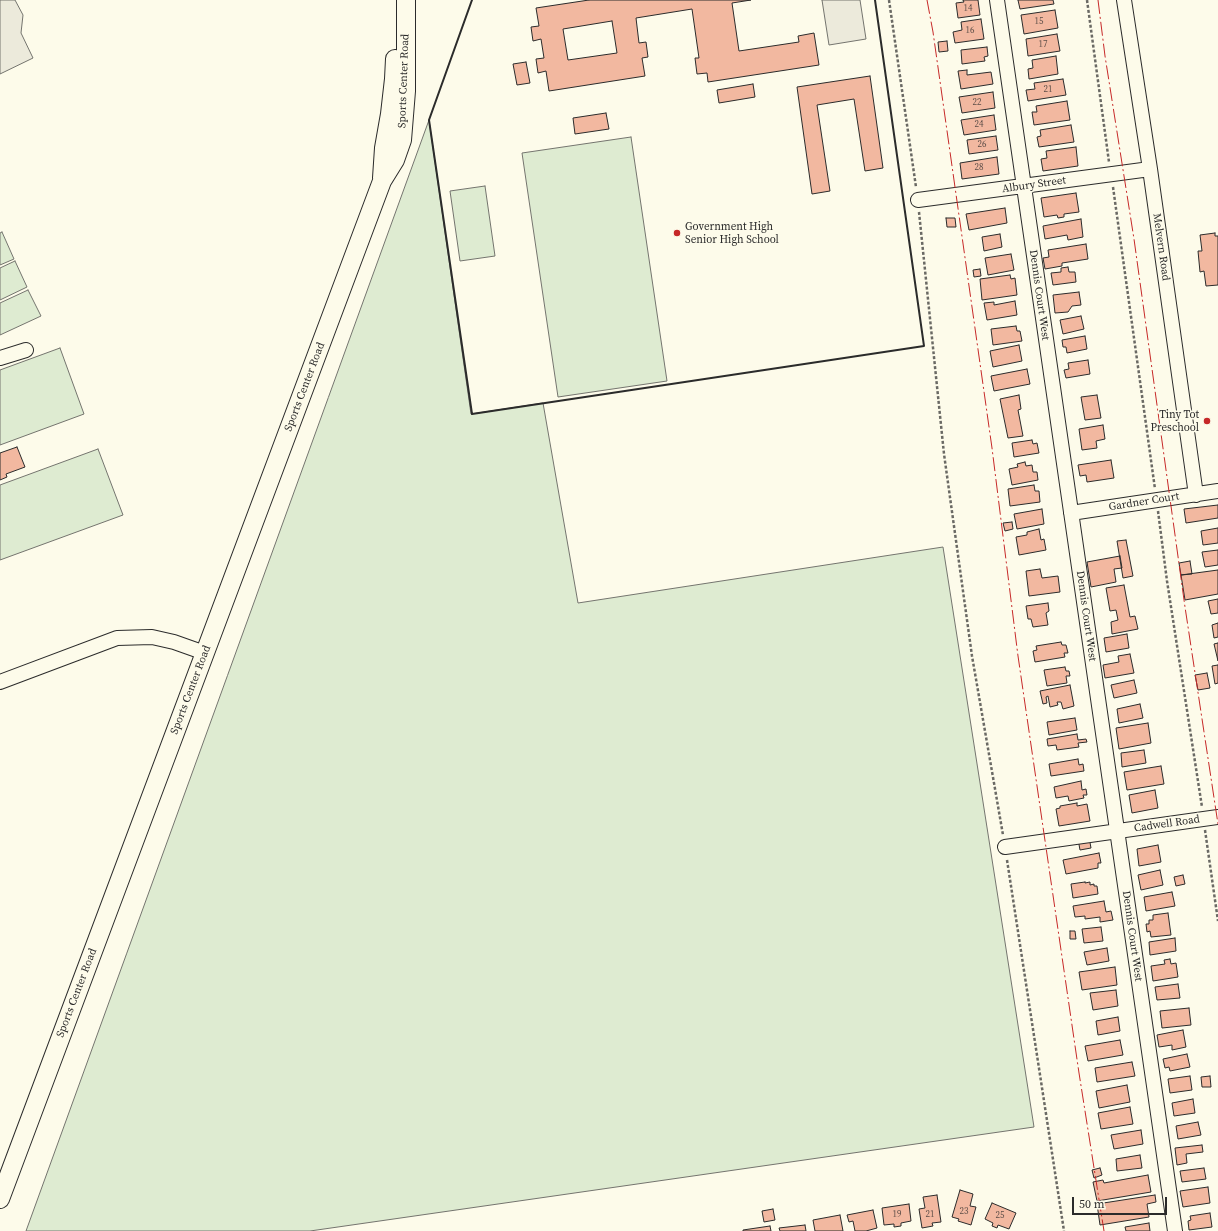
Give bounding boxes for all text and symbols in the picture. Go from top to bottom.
house number: 14 [964,4,972,14]
house number: 15 [1035,17,1043,27]
house number: 16 [966,26,974,36]
street label: Sports Center Road [396,34,412,128]
house number: 17 [1039,40,1047,50]
house number: 21 [1044,85,1052,95]
house number: 22 [973,98,981,108]
house number: 24 [975,120,983,130]
house number: 26 [978,140,986,150]
house number: 28 [975,163,983,173]
street label: Albury Street [1001,174,1067,196]
street label: Melvern Road [1150,212,1172,282]
place label: Government High Senior High School [685,220,779,246]
marker: Government High Senior High School [672,228,682,238]
street label: Dennis Court West [1026,249,1052,341]
street label: Sports Center Road [282,341,328,433]
place label: Tiny Tot Preschool [1151,408,1199,434]
marker: Tiny Tot Preschool [1202,416,1212,426]
street label: Gardner Court [1108,490,1180,514]
street label: Dennis Court West [1073,570,1099,662]
street label: Sports Center Road [168,644,214,736]
street label: Cadwell Road [1133,813,1201,835]
street label: Dennis Court West [1119,890,1145,982]
street label: Sports Center Road [54,947,100,1039]
scale bar [1074,1189,1169,1215]
text: 50 m [1079,1196,1105,1212]
house number: 23 [960,1207,968,1217]
house number: 19 [893,1210,901,1220]
house number: 21 [926,1210,934,1220]
house number: 25 [996,1211,1004,1221]

